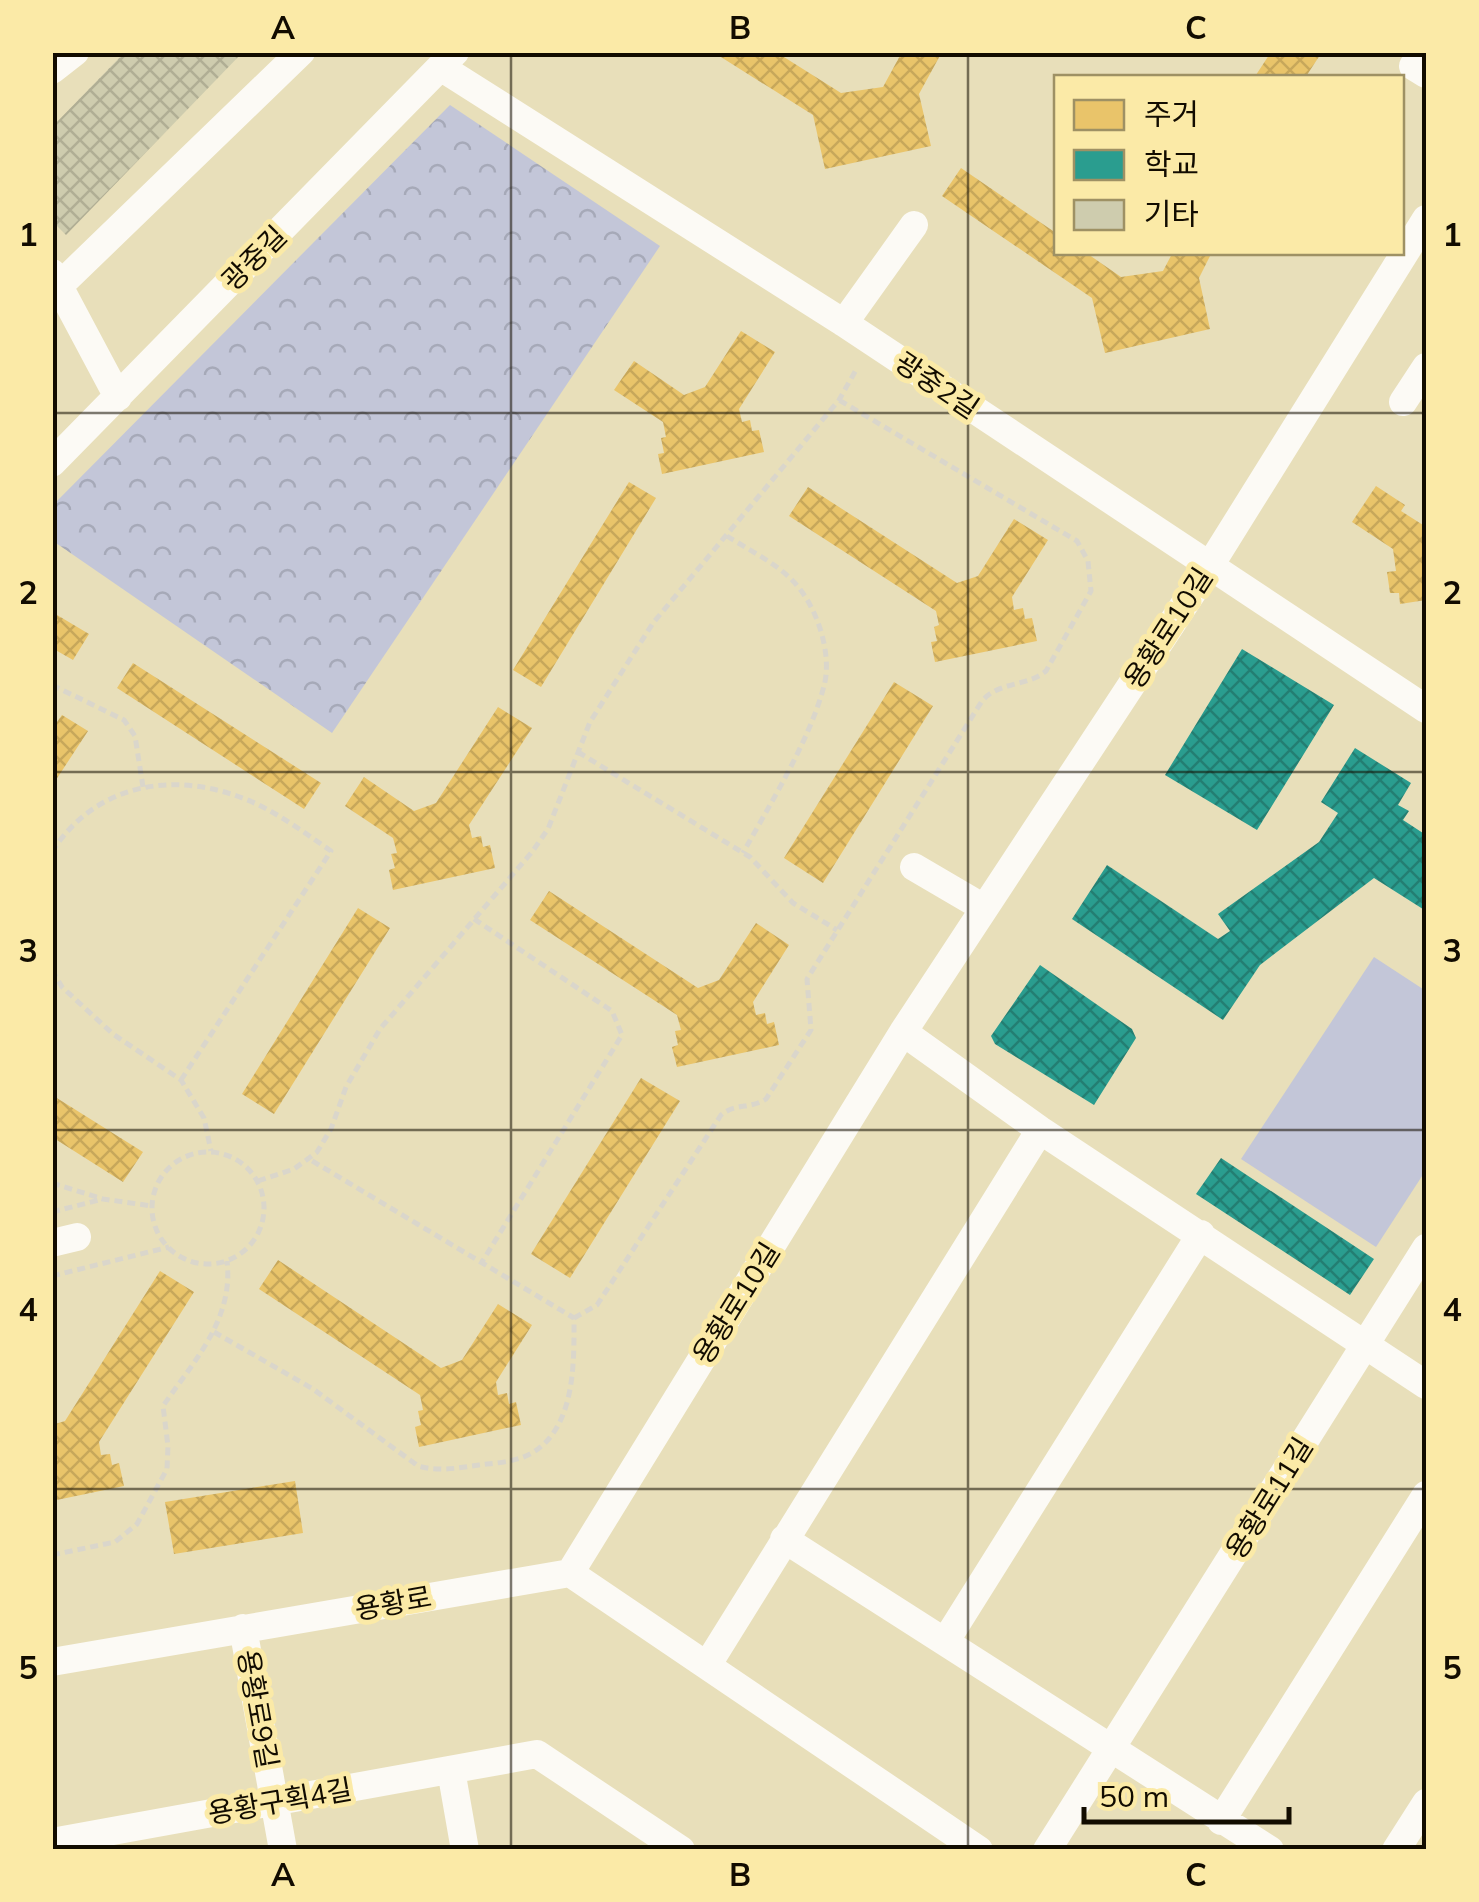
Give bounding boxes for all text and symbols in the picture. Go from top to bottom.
text: A [271,7,295,47]
text: B [729,7,751,47]
text: C [1185,7,1207,47]
legend [1054,75,1404,255]
text: 주거 [1144,95,1199,133]
text: 학교 [1144,145,1199,183]
text: 기타 [1144,195,1199,233]
text: 1 [18,214,38,254]
text: 1 [1442,214,1462,254]
street label: 광중길 [214,218,293,297]
street label: 광중2길 [888,344,986,425]
street label: 용황로10길 [1116,561,1219,695]
text: 2 [18,572,38,612]
text: 2 [1442,572,1462,612]
text: 3 [18,930,38,970]
text: 3 [1442,930,1462,970]
street label: 용황로10길 [685,1236,787,1370]
text: 4 [18,1289,38,1329]
text: 4 [1442,1289,1462,1329]
street label: 용황로11길 [1218,1431,1320,1565]
street label: 용황로 [352,1579,434,1626]
text: 5 [18,1647,38,1687]
street label: 용황로9길 [231,1647,286,1771]
text: 5 [1442,1647,1462,1687]
scale bar [1084,1762,1289,1824]
street label: 용황구획4길 [205,1771,355,1830]
text: 50 m [1099,1777,1169,1815]
text: A [271,1854,295,1894]
text: B [729,1854,751,1894]
text: C [1185,1854,1207,1894]

